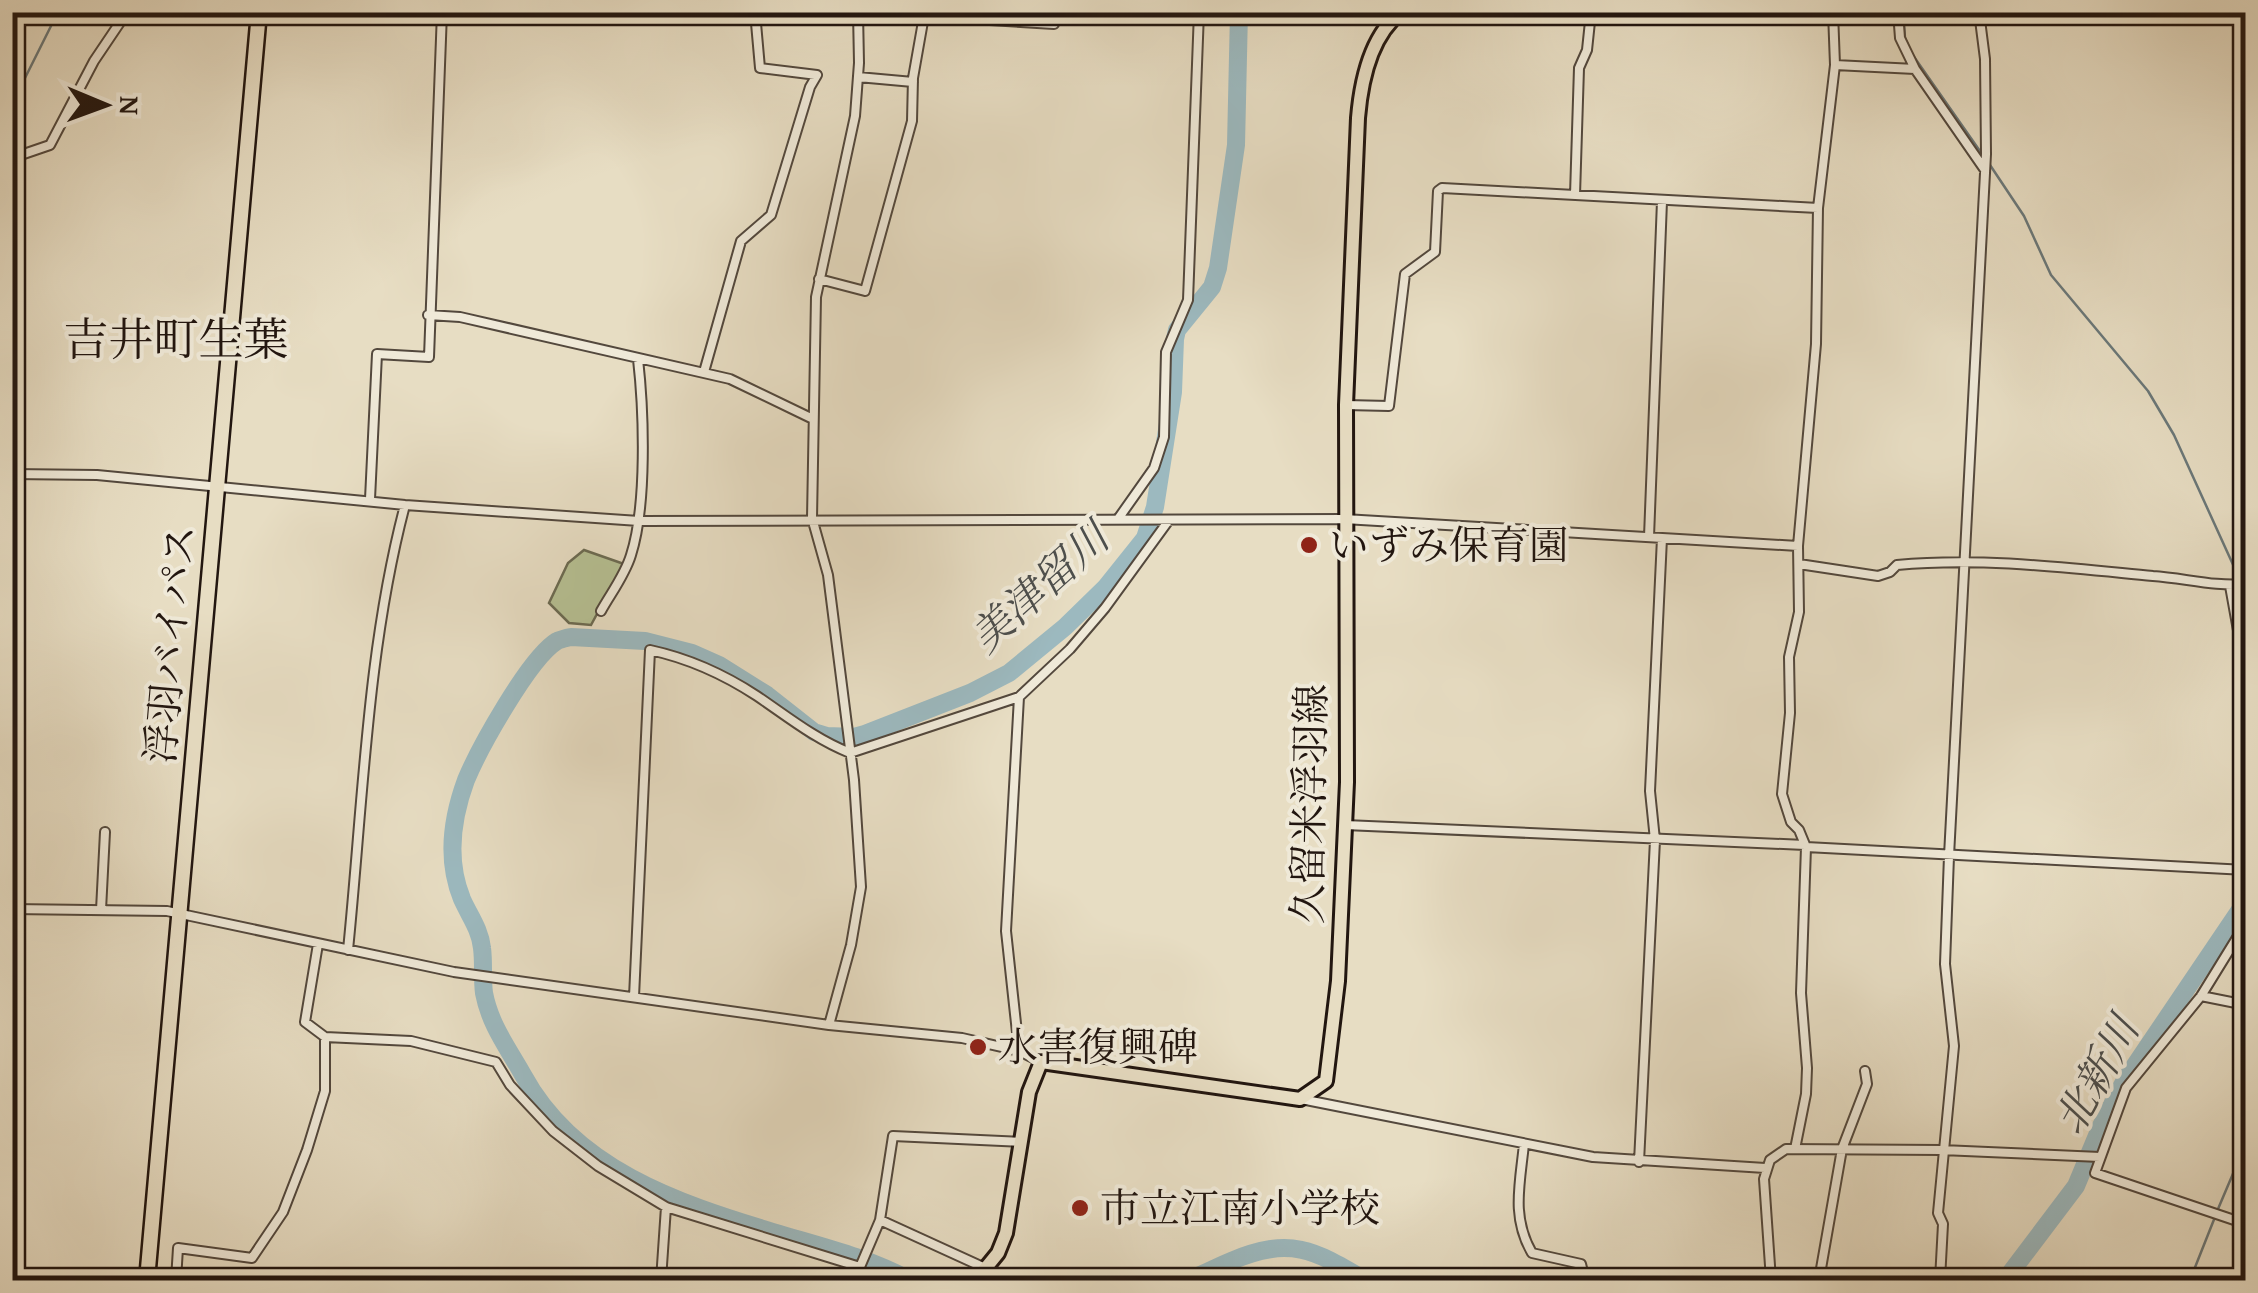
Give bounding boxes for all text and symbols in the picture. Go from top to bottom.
north arrow [55,55,155,155]
text: N [110,96,151,115]
district label: 吉井町生葉 [63,306,289,371]
water label: 美津留川 [956,505,1124,666]
place label: いずみ保育園 [1329,515,1569,574]
street label: 浮羽バイパス [130,522,209,766]
marker: いずみ保育園 [1298,534,1320,556]
street label: 久留米浮羽線 [1277,683,1340,924]
water label: 北新川 [2038,1001,2155,1145]
place label: 水害復興碑 [998,1017,1198,1076]
marker: 水害復興碑 [967,1036,989,1058]
place label: 市立江南小学校 [1100,1178,1380,1237]
marker: 市立江南小学校 [1069,1197,1091,1219]

